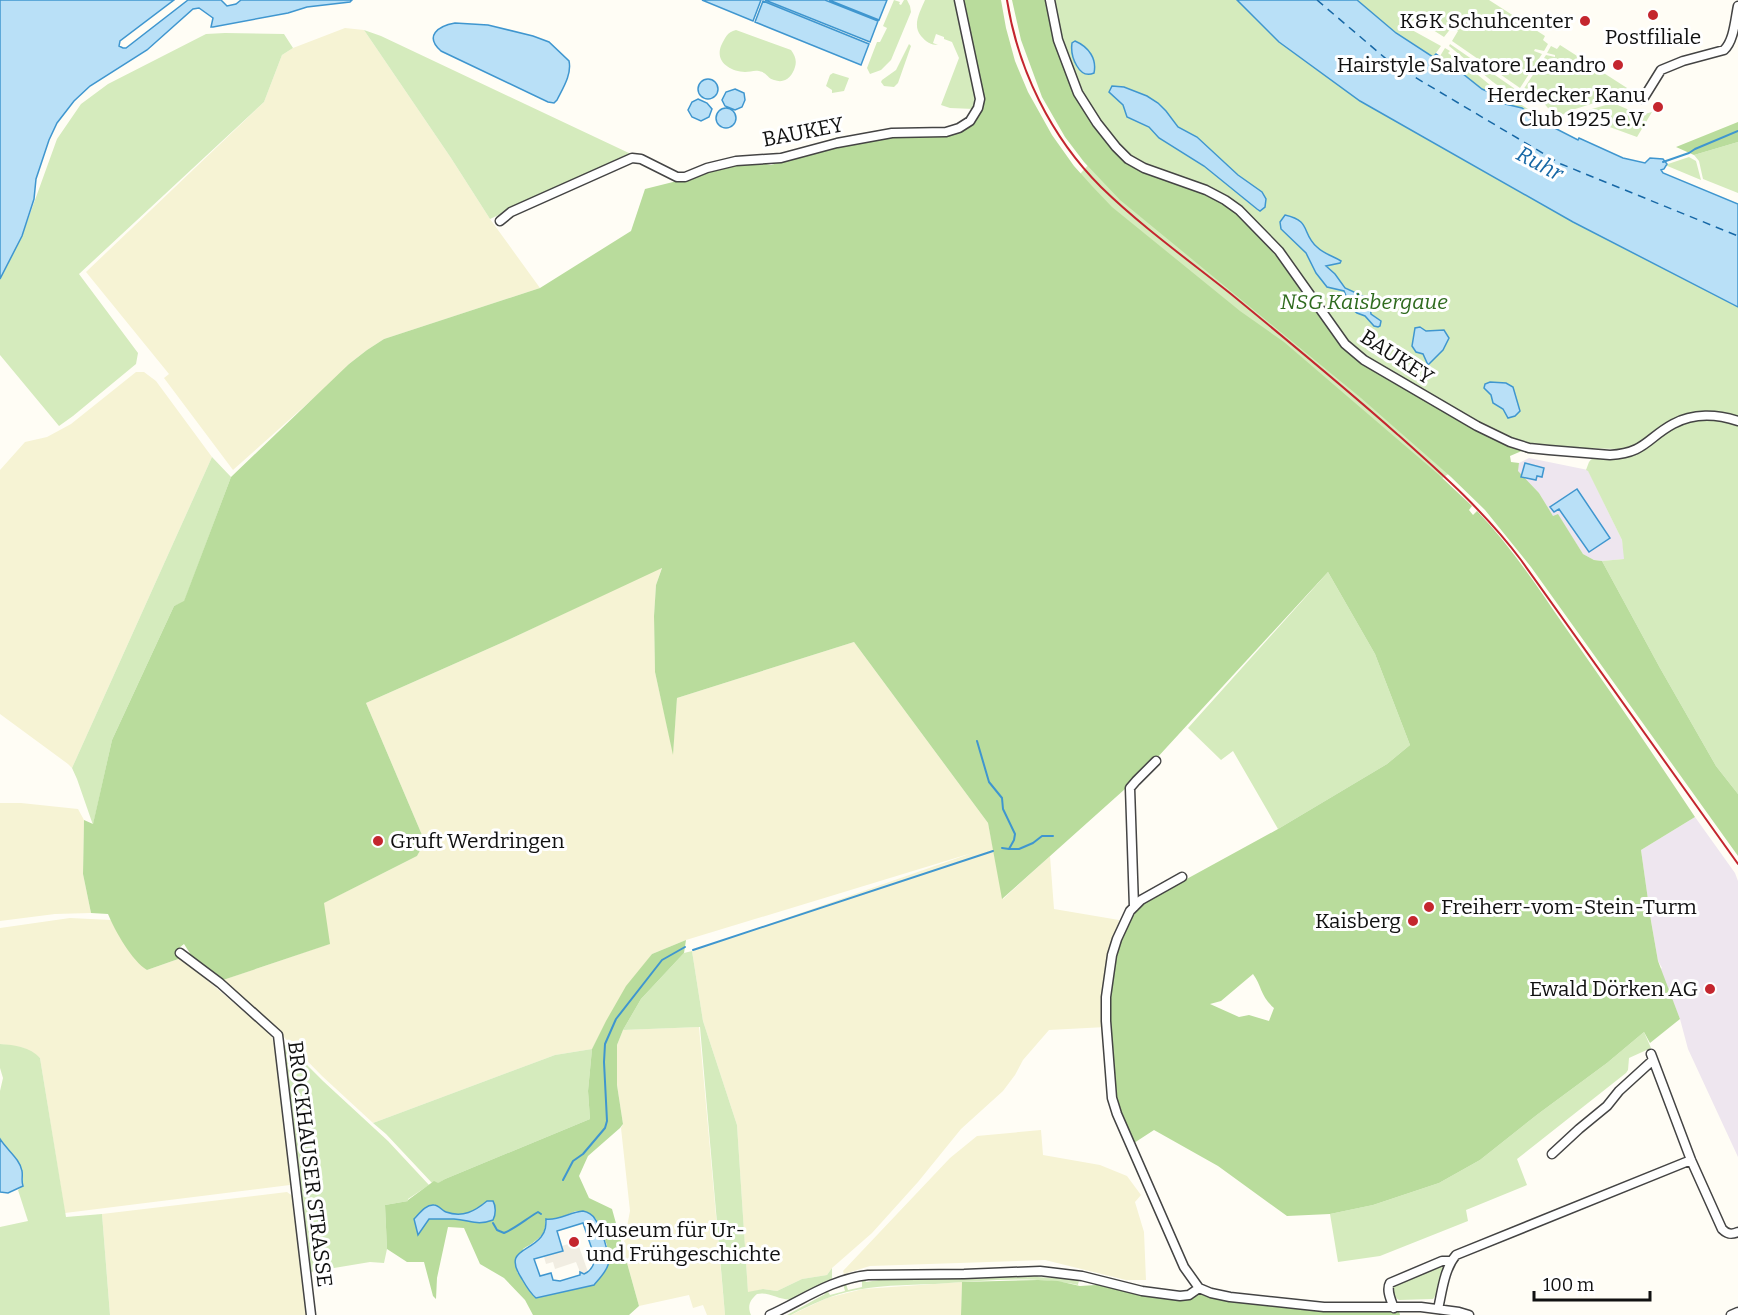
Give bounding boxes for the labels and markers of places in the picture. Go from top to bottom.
place label: K&K Schuhcenter [1399,8,1573,34]
marker: Postfiliale [1646,8,1660,22]
marker: K&K Schuhcenter [1578,14,1592,28]
place label: Postfiliale [1605,24,1701,50]
place label: Hairstyle Salvatore Leandro [1337,52,1606,78]
marker: Hairstyle Salvatore Leandro [1611,58,1625,72]
place label: Herdecker Kanu Club 1925 e.V. [1487,82,1646,132]
marker: Herdecker Kanu Club 1925 e.V. [1651,100,1665,114]
place label: Gruft Werdringen [390,828,565,854]
marker: Gruft Werdringen [371,834,385,848]
place label: Freiherr-vom-Stein-Turm [1441,894,1697,920]
marker: Freiherr-vom-Stein-Turm [1422,900,1436,914]
place label: Kaisberg [1315,908,1401,934]
marker: Kaisberg [1406,914,1420,928]
place label: Ewald Dörken AG [1529,976,1698,1002]
marker: Ewald Dörken AG [1703,982,1717,996]
place label: Museum für Ur- und Frühgeschichte [586,1217,781,1267]
marker: Museum für Ur- und Frühgeschichte [567,1235,581,1249]

